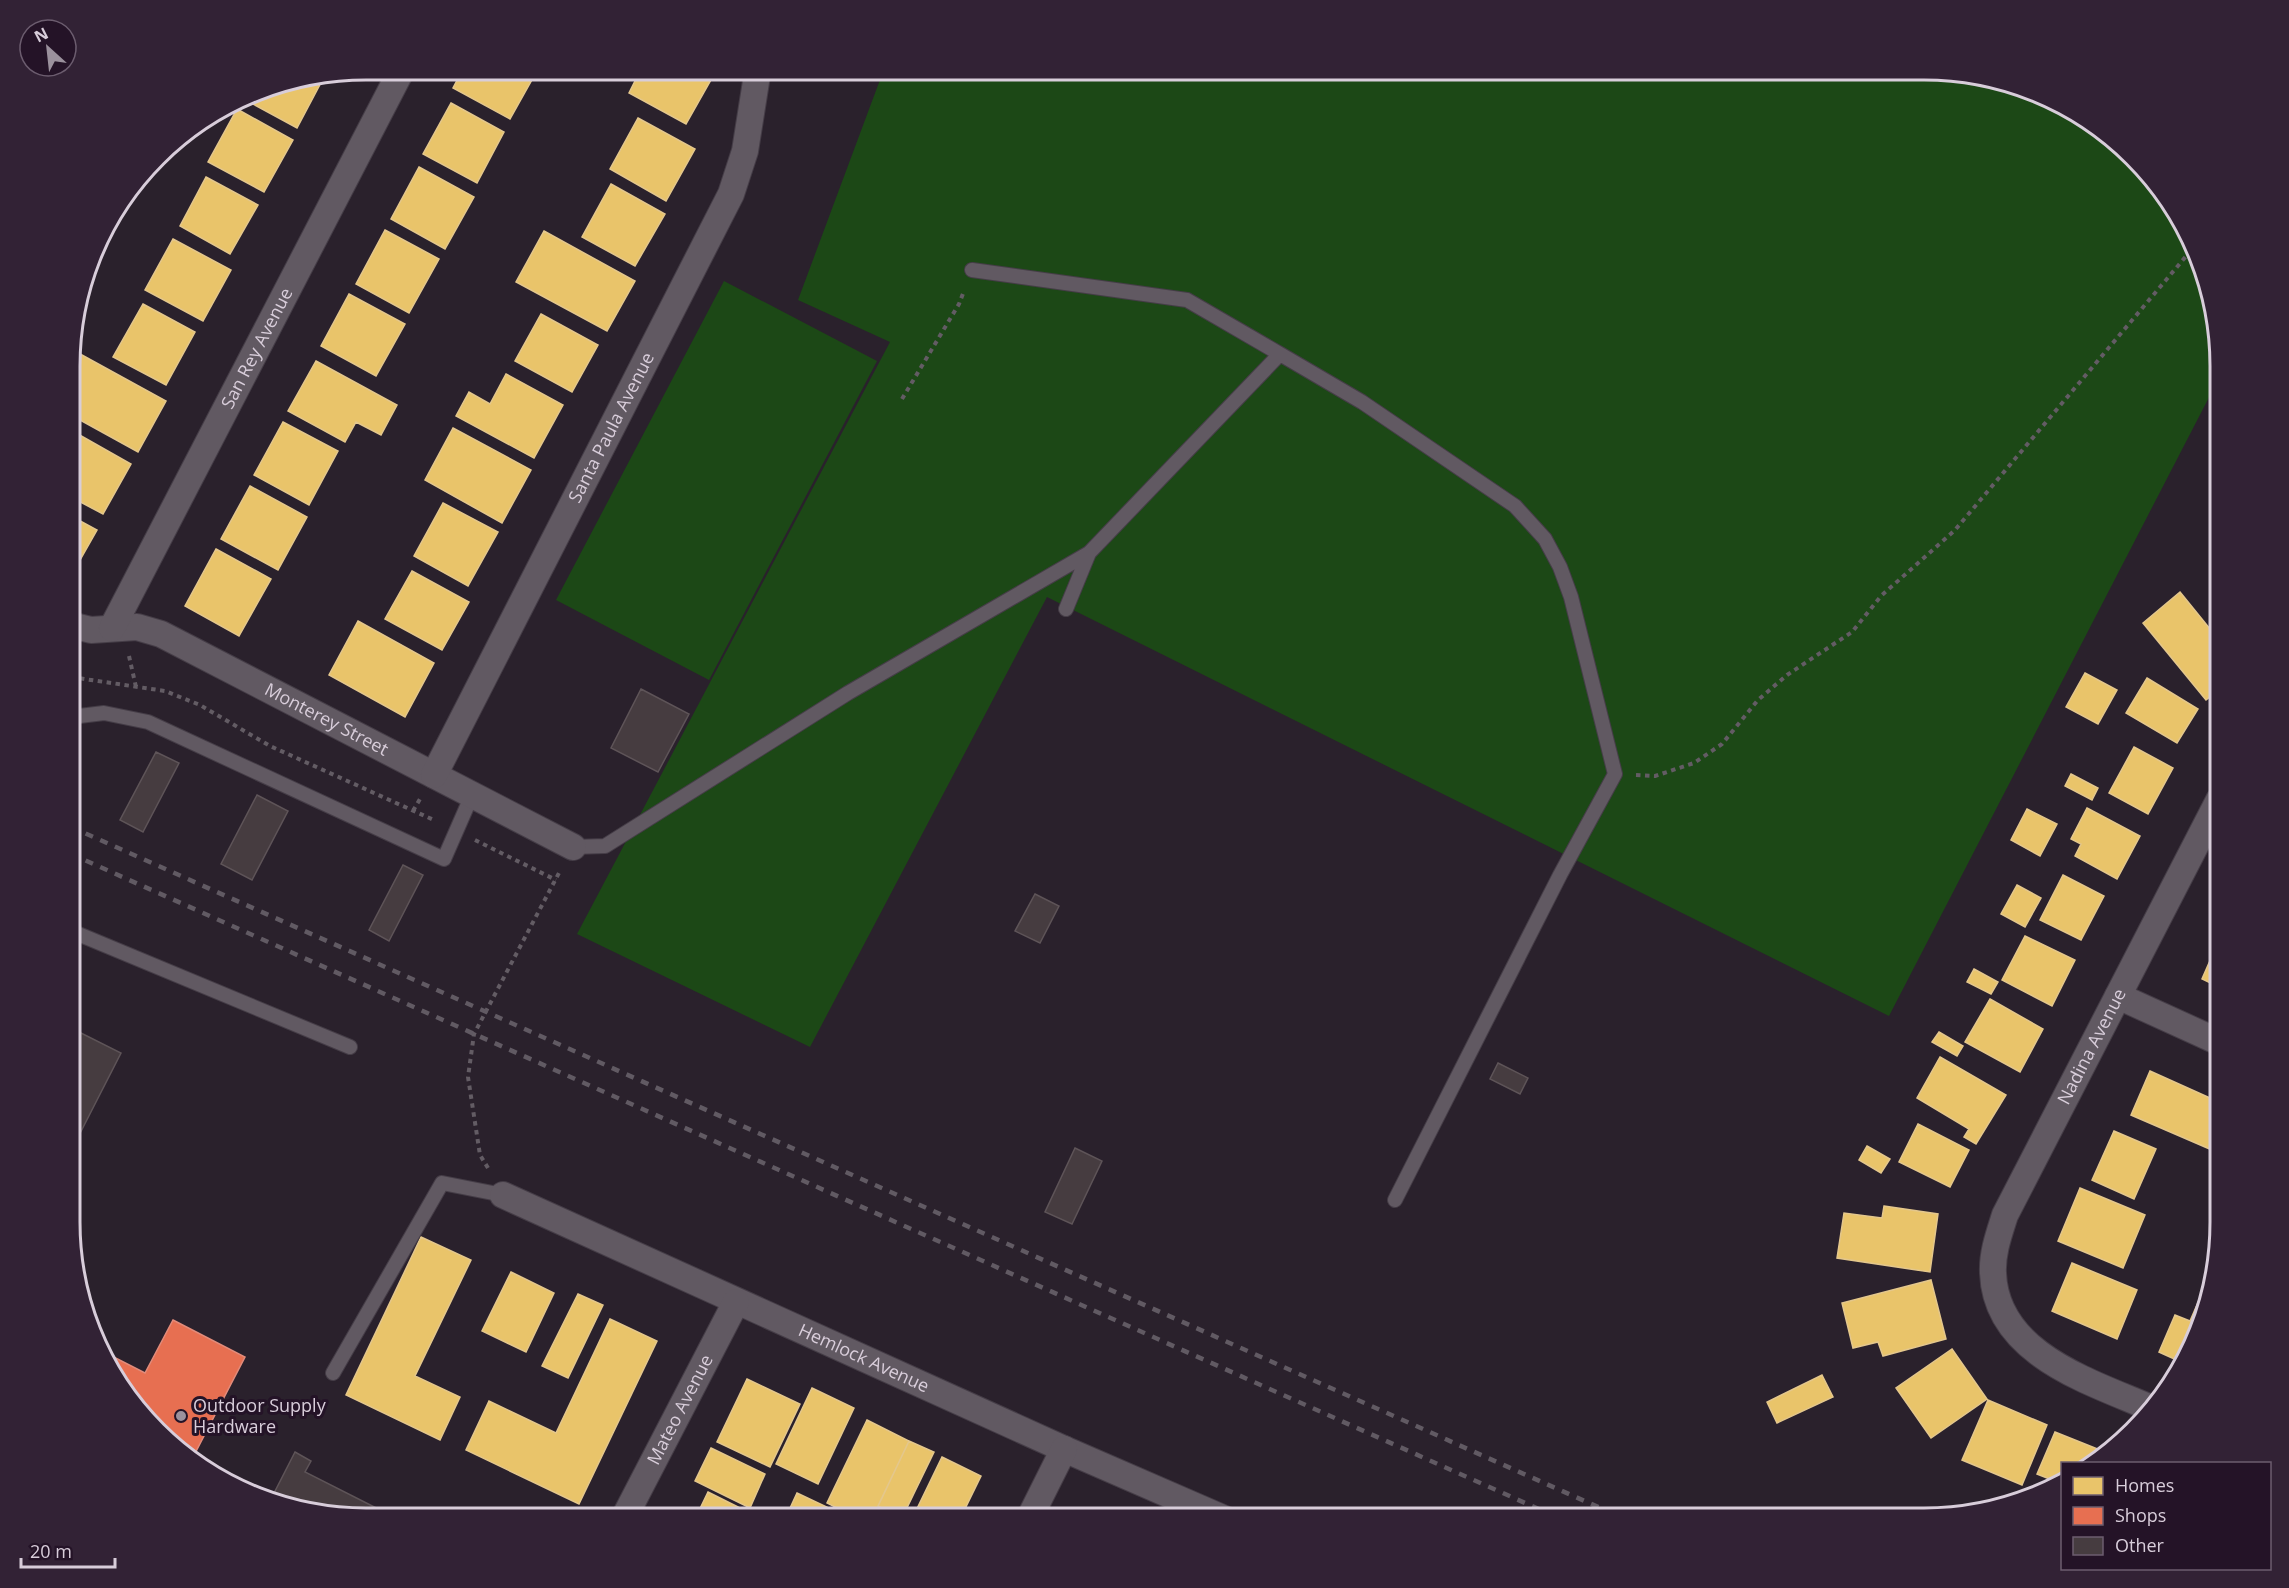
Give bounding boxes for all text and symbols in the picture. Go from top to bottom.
north arrow [18,18,78,78]
text: N [30,22,52,47]
street label: San Rey Avenue [215,283,298,413]
street label: Santa Paula Avenue [562,348,659,507]
street label: Monterey Street [261,677,393,761]
street label: Nadina Avenue [2051,984,2131,1108]
street label: Hemlock Avenue [795,1317,933,1397]
street label: Mateo Avenue [641,1350,718,1468]
place label: Outdoor Supply Hardware [193,1393,327,1438]
marker: Outdoor Supply Hardware [174,1409,188,1423]
legend [2061,1462,2271,1570]
text: Homes [2115,1473,2174,1497]
text: Shops [2115,1503,2166,1527]
scale bar [21,1531,116,1569]
text: Other [2115,1533,2165,1557]
text: 20 m [30,1539,72,1563]

